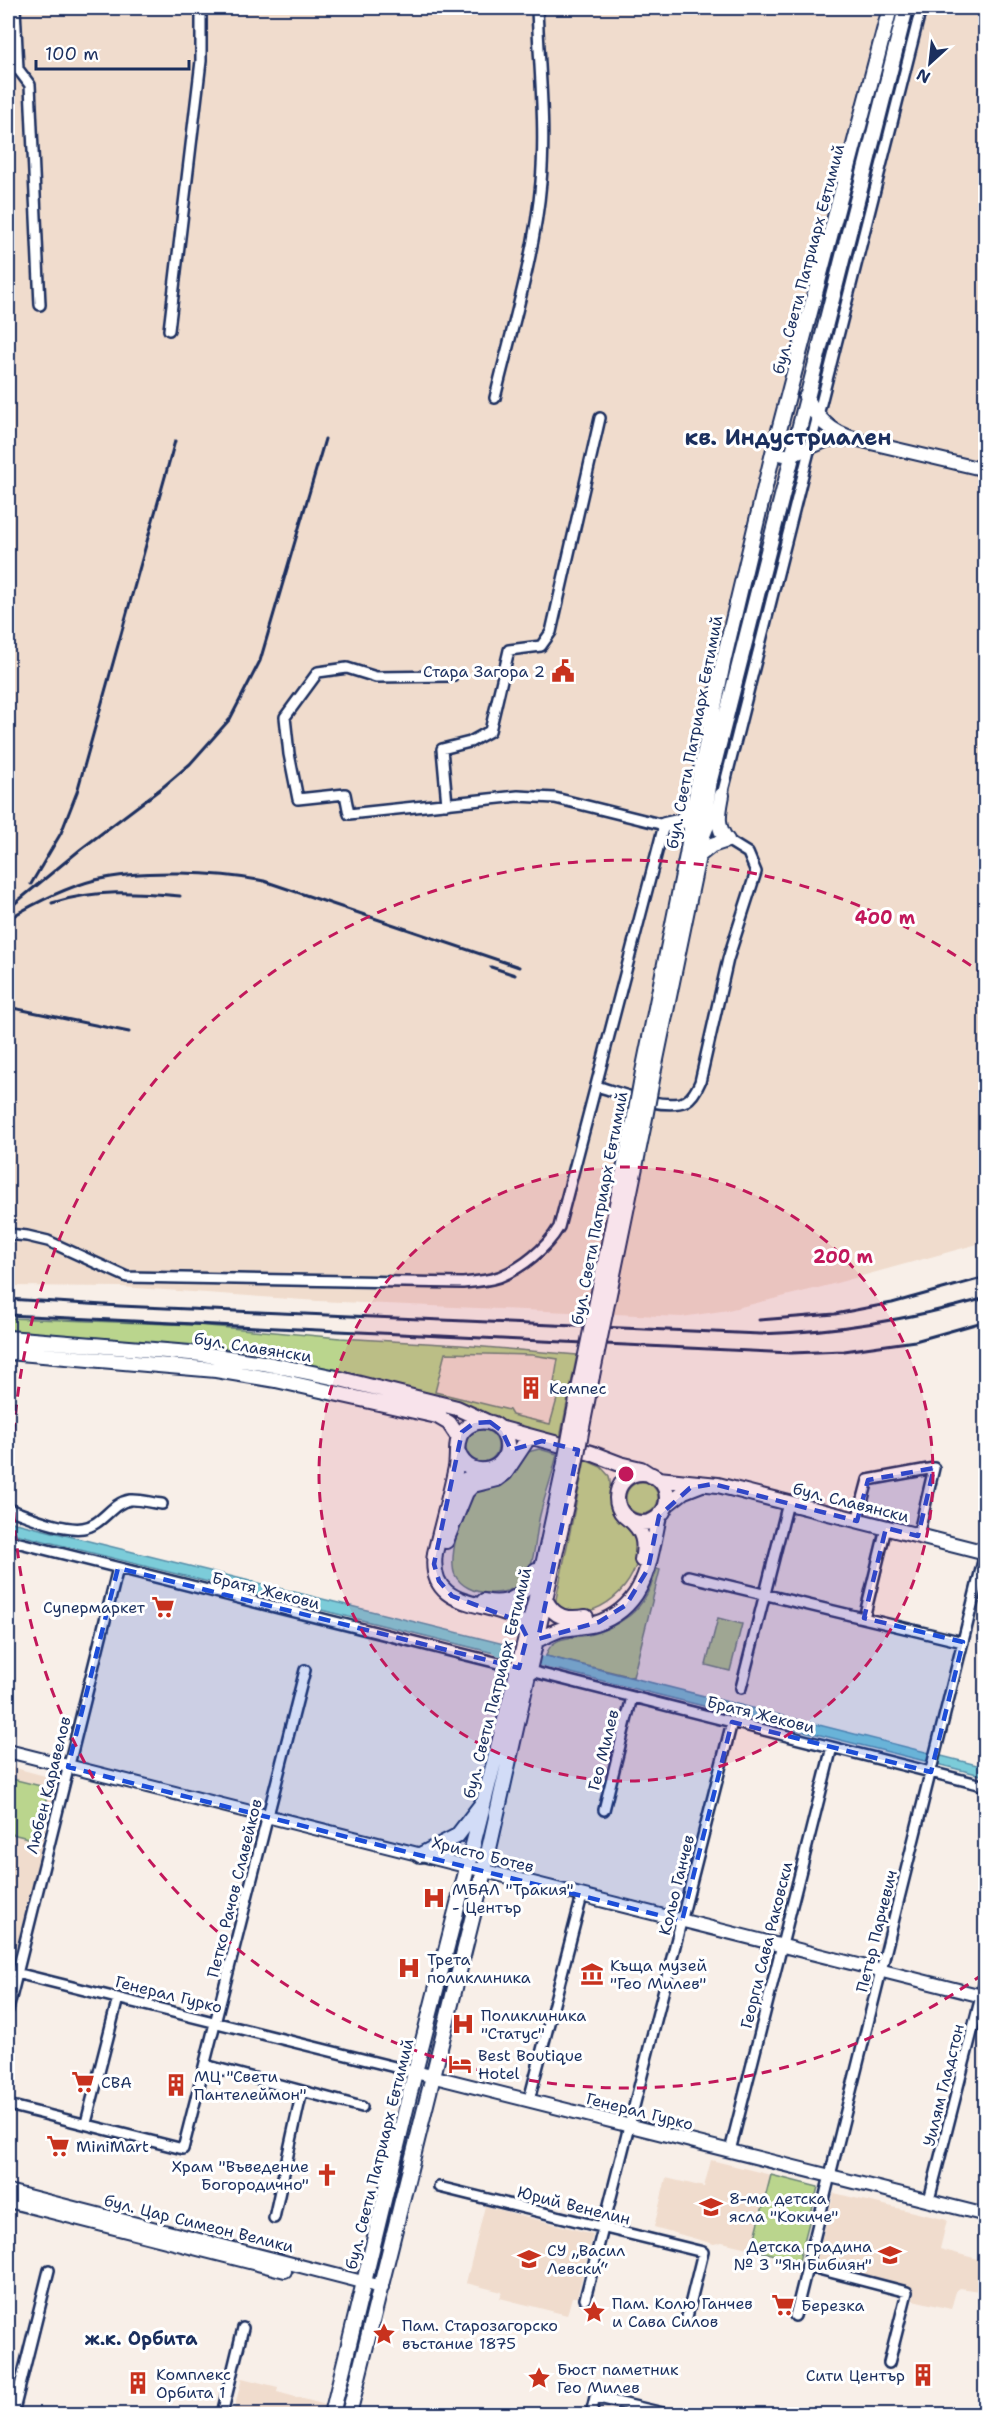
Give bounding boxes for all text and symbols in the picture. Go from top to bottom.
scale bar [36,33,189,71]
north arrow [900,33,960,93]
text: 100 m [45,42,99,66]
text: N [913,64,934,88]
street label: бул. Свети Патриарх Евтимий [768,142,849,376]
district label: кв. Индустриален [685,423,891,452]
street label: бул. Свети Патриарх Евтимий [662,614,727,851]
public building icon: Стара Загора 2 [550,658,576,684]
place label: Стара Загора 2 [423,661,545,682]
text: 400 m [855,906,916,930]
street label: бул. Свети Патриарх Евтимий [567,1090,632,1327]
text: 200 m [813,1245,874,1269]
street label: бул. Славянски [192,1328,313,1367]
building icon: Кемпес [518,1375,544,1401]
place label: Кемпес [549,1378,607,1399]
centre of rings [616,1464,636,1484]
street label: бул. Славянски [791,1478,911,1527]
street label: бул. Свети Патриарх Евтимий [459,1565,536,1801]
street label: Братя Жекови [210,1567,322,1614]
supermarket icon: Супермаркет [150,1594,176,1620]
place label: Супермаркет [43,1597,146,1618]
street label: Братя Жекови [705,1691,817,1738]
street label: Гео Милев [583,1708,624,1793]
street label: Любен Каравелов [21,1714,76,1856]
street label: Петко Рачов Славейков [202,1797,267,1980]
street label: Христо Ботев [430,1832,536,1877]
street label: Кольо Ганчев [654,1833,699,1937]
street label: Георги Сава Раковски [736,1860,797,2031]
street label: Петър Парчевич [851,1868,902,1994]
place label: МБАЛ "Тракия" - Център [452,1879,574,1918]
hospital icon: МБАЛ "Тракия" - Център [421,1885,447,1911]
place label: Трета поликлиника [427,1949,531,1988]
hospital icon: Трета поликлиника [396,1955,422,1981]
place label: Къща музей "Гео Милев" [610,1955,707,1994]
museum icon: Къща музей "Гео Милев" [579,1961,605,1987]
street label: Генерал Гурко [113,1971,225,2018]
place label: Поликлиника "Статус" [481,2005,586,2044]
hospital icon: Поликлиника "Статус" [450,2011,476,2037]
street label: Уилям Гладстон [918,2022,969,2149]
street label: бул. Свети Патриарх Евтимий [341,2036,418,2272]
place label: Best Boutique Hotel [478,2045,583,2084]
hotel icon: Best Boutique Hotel [447,2051,473,2077]
place label: МЦ "Свети Пантелеймон" [194,2066,307,2105]
supermarket icon: CBA [70,2069,96,2095]
place label: CBA [101,2072,132,2093]
building icon: МЦ "Свети Пантелеймон" [163,2072,189,2098]
street label: Генерал Гурко [584,2088,696,2135]
supermarket icon: MiniMart [45,2133,71,2159]
place label: MiniMart [76,2136,149,2157]
place label: Храм "Въведение Богородично" [172,2156,309,2195]
church icon: Храм "Въведение Богородично" [314,2162,340,2188]
street label: Юрий Венелин [515,2181,633,2230]
place label: 8-ма детска ясла "Кокиче" [729,2188,838,2227]
street label: бул. Цар Симеон Велики [102,2190,296,2257]
school or university icon: 8-ма детска ясла "Кокиче" [698,2194,724,2220]
place label: Детска градина № 3 "Ян Бибиян" [734,2236,872,2275]
place label: СУ „Васил Левски“ [547,2240,625,2279]
school or university icon: Детска градина № 3 "Ян Бибиян" [877,2242,903,2268]
school or university icon: СУ „Васил Левски“ [516,2246,542,2272]
supermarket icon: Березка [770,2292,796,2318]
place label: Пам. Колю Ганчев и Сава Силов [612,2293,753,2332]
place label: Березка [801,2295,865,2316]
place icon: Пам. Колю Ганчев и Сава Силов [581,2299,607,2325]
place label: Пам. Старозагорско въстание 1875 [402,2315,558,2354]
place icon: Пам. Старозагорско въстание 1875 [371,2321,397,2347]
district label: ж.к. Орбита [85,2327,198,2351]
place label: Бюст паметник Гео Милев [557,2359,679,2398]
building icon: Сити Център [910,2362,936,2388]
place label: Комплекс Орбита 1 [156,2364,231,2403]
place icon: Бюст паметник Гео Милев [526,2365,552,2391]
place label: Сити Център [806,2365,905,2386]
building icon: Комплекс Орбита 1 [125,2370,151,2396]

